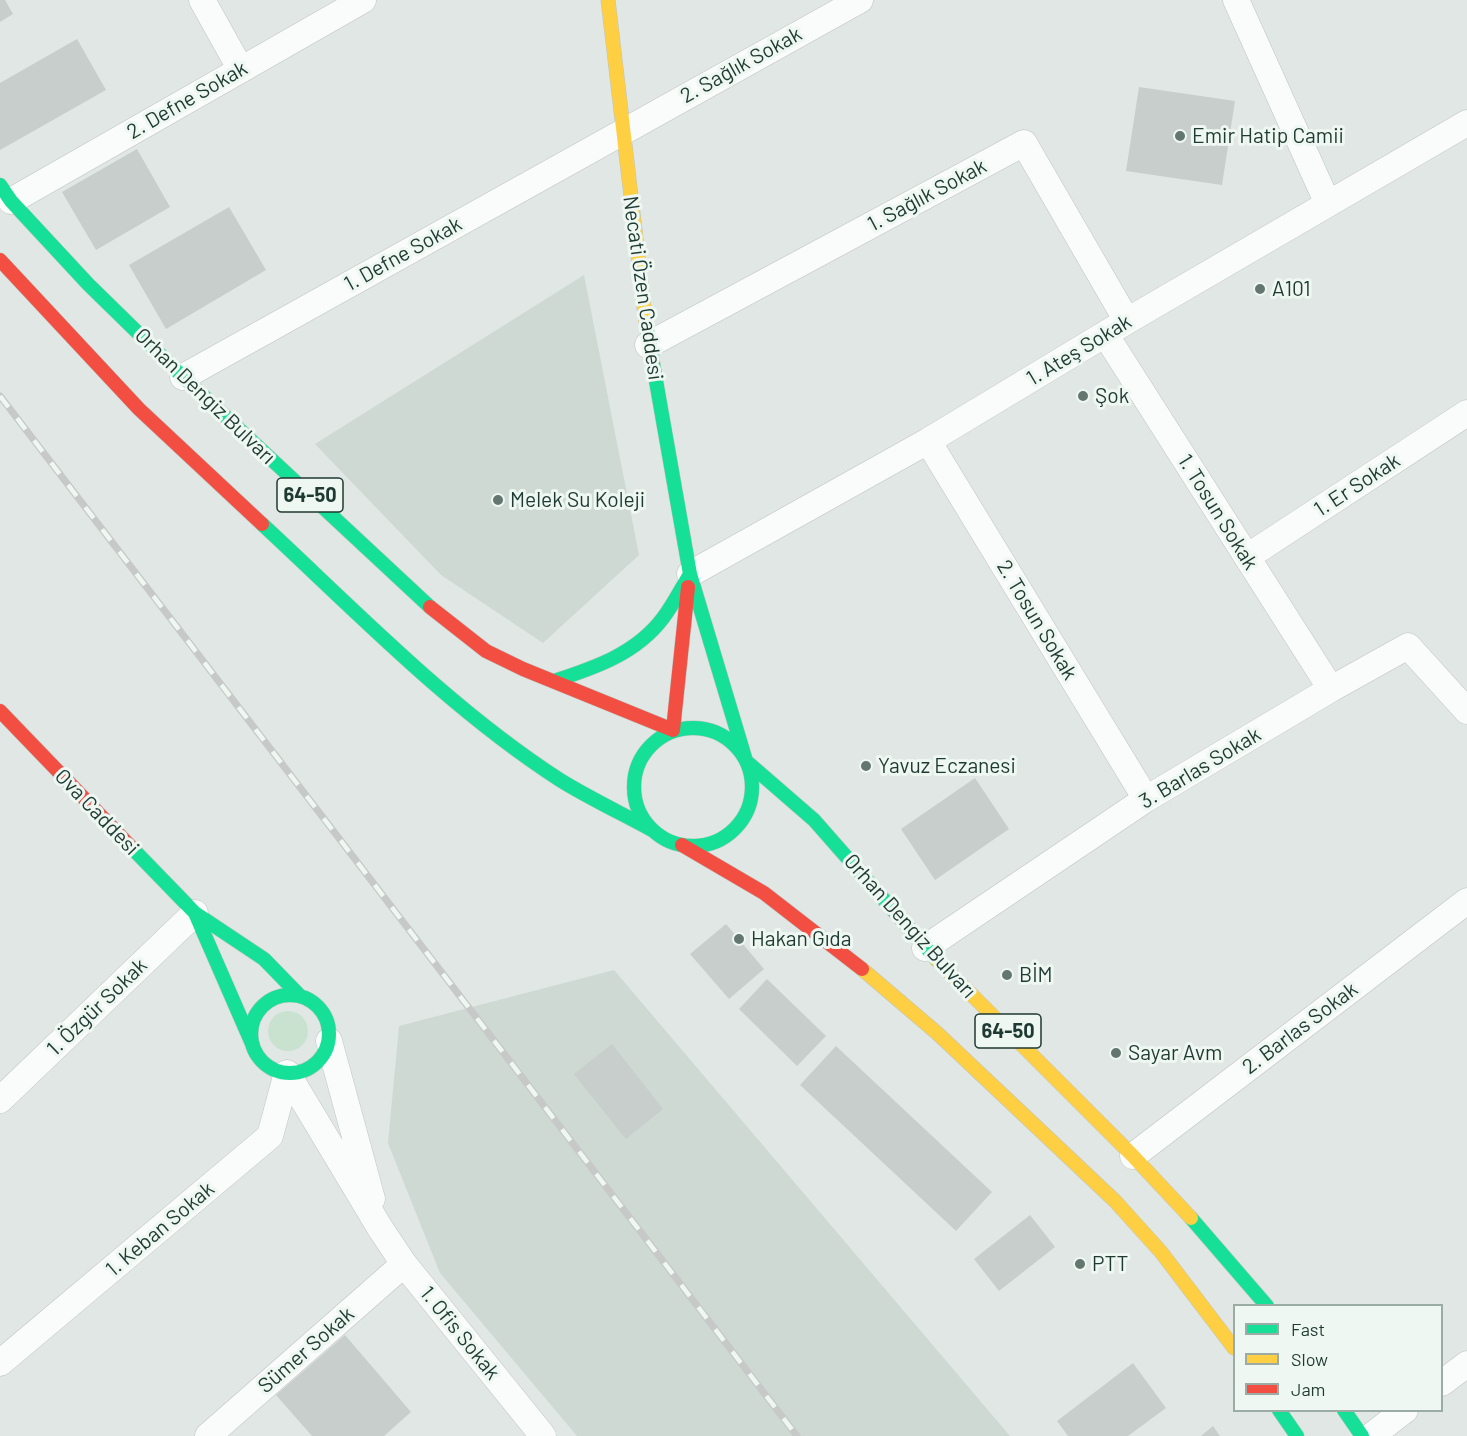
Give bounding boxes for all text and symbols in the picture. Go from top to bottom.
street label: 2. Sağlık Sokak [676,21,806,109]
street label: 2. Defne Sokak [122,55,252,145]
place label: Emir Hatip Camii [1192,123,1344,149]
marker: Emir Hatip Camii [1173,129,1187,143]
street label: 1. Sağlık Sokak [863,153,991,237]
street label: Necati Özen Caddesi [618,194,668,382]
street label: 1. Defne Sokak [340,211,466,297]
place label: A101 [1272,276,1311,302]
marker: A101 [1253,282,1267,296]
street label: 1. Ateş Sokak [1022,309,1136,391]
street label: Orhan Dengiz Bulvarı [130,323,280,469]
place label: Şok [1095,383,1129,409]
marker: Şok [1076,389,1090,403]
street label: 1. Er Sokak [1309,448,1405,522]
street label: 1. Tosun Sokak [1172,450,1264,574]
road number: 64-50 [277,478,343,512]
place label: Melek Su Koleji [510,487,645,513]
marker: Melek Su Koleji [491,493,505,507]
street label: 2. Tosun Sokak [991,555,1083,685]
street label: 3. Barlas Sokak [1135,722,1265,814]
place label: Yavuz Eczanesi [878,753,1016,779]
marker: Yavuz Eczanesi [859,759,873,773]
street label: Ova Caddesi [50,764,144,860]
street label: Orhan Dengiz Bulvarı [839,849,981,1003]
place label: Hakan Gıda [751,926,852,952]
marker: Hakan Gıda [732,932,746,946]
street label: 1. Özgür Sokak [42,953,152,1061]
place label: BİM [1019,962,1053,988]
marker: BİM [1000,968,1014,982]
street label: 2. Barlas Sokak [1237,976,1363,1080]
road number: 64-50 [975,1014,1041,1048]
place label: Sayar Avm [1128,1040,1222,1066]
marker: Sayar Avm [1109,1046,1123,1060]
street label: 1. Keban Sokak [101,1176,219,1282]
place label: PTT [1092,1251,1128,1277]
marker: PTT [1073,1257,1087,1271]
street label: 1. Ofis Sokak [415,1281,505,1385]
street label: Sümer Sokak [253,1301,359,1399]
legend [1233,1304,1443,1412]
text: Fast [1291,1318,1325,1340]
text: Slow [1291,1348,1328,1370]
text: Jam [1291,1378,1325,1400]

